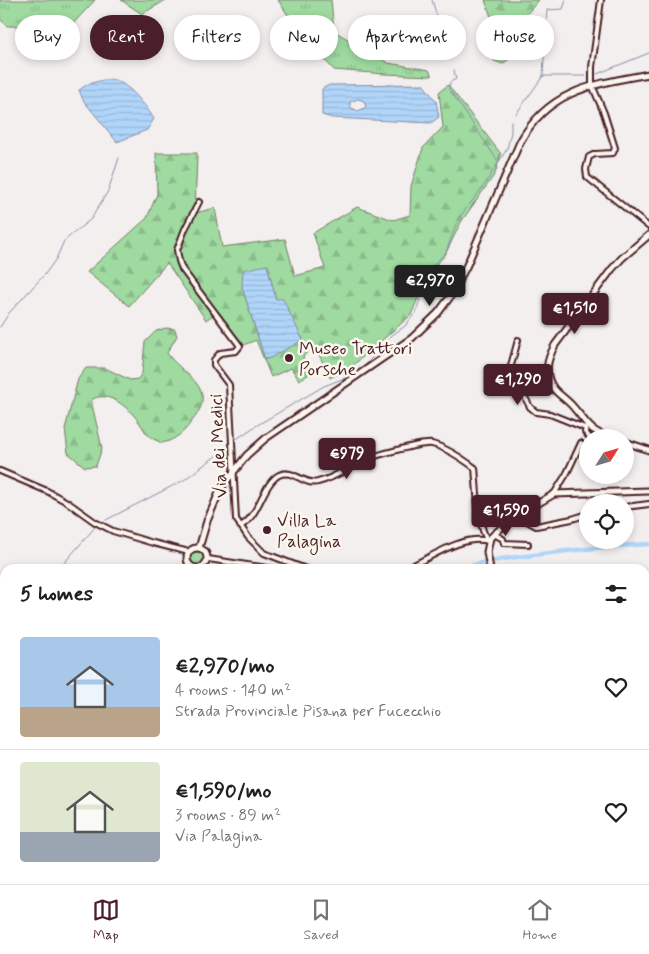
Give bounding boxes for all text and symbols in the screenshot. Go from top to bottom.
chip: Buy [15,15,80,60]
chip: Rent [90,15,164,60]
chip: Filters [174,15,260,60]
chip: New [270,15,338,60]
chip: Apartment [348,15,466,60]
chip: House [476,15,554,60]
pin: €2,970 [389,264,471,307]
text: €2,970 [405,270,455,291]
pin: €1,510 [534,292,616,335]
text: €1,510 [553,298,597,319]
place label: Museo Trattori Porsche [299,337,412,382]
marker: Museo Trattori Porsche [283,352,295,364]
pin: €1,290 [477,364,559,406]
text: €1,290 [495,369,541,390]
street label: Via dei Medici [204,393,234,499]
north arrow [579,429,634,484]
map controls [579,429,634,549]
pin: €979 [317,438,377,480]
text: €979 [330,443,364,464]
pin: €1,590 [465,494,547,537]
button: locate [579,494,634,549]
text: €1,590 [482,500,530,521]
place label: Villa La Palagina [277,509,341,555]
marker: Villa La Palagina [261,524,273,536]
text: 5 homes [20,580,93,608]
icon: filters [602,580,630,608]
text: €2,970/mo [175,652,274,680]
icon: home [60,657,120,717]
icon: heart [602,673,630,701]
text: 4 rooms · 140 m² [175,680,291,701]
text: Strada Provinciale Pisana per Fucecchio [175,701,441,722]
text: €1,590/mo [175,777,272,805]
icon: home [60,782,120,842]
icon: heart [602,798,630,826]
text: 3 rooms · 89 m² [175,805,281,826]
text: Via Palagina [175,826,262,847]
tab: Map [92,896,120,944]
tab: Saved [303,896,339,944]
tab: Home [522,896,557,944]

